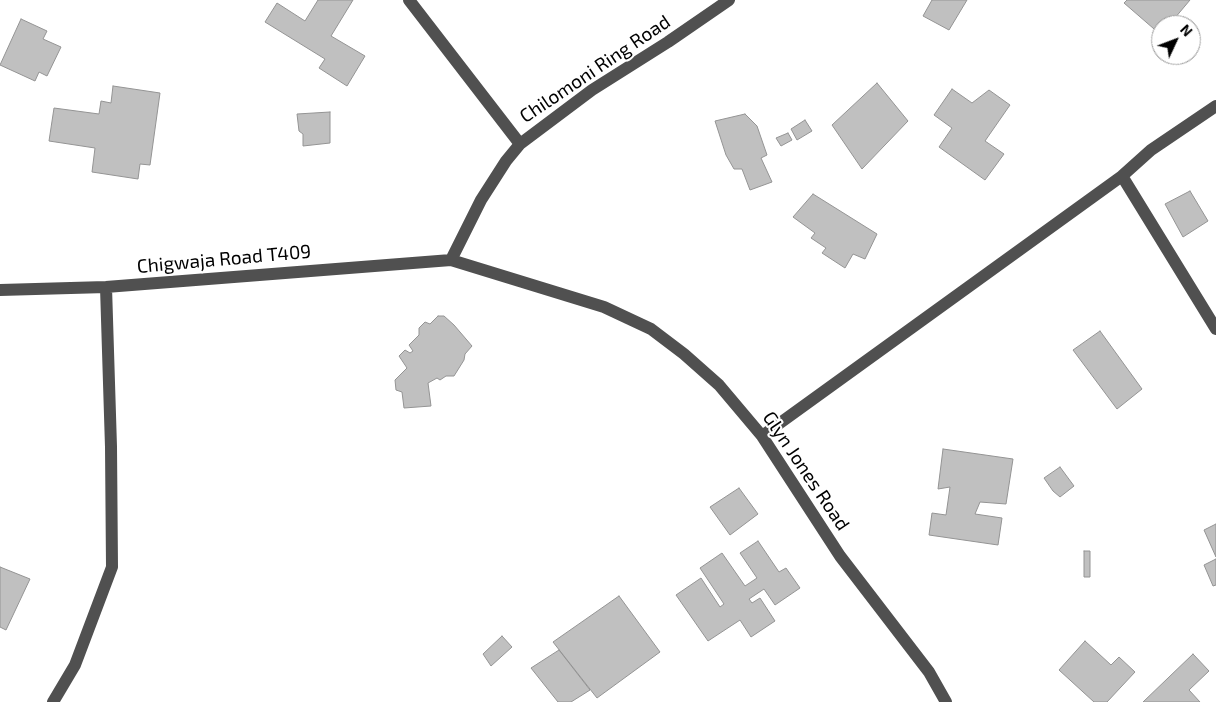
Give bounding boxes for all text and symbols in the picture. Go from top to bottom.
street label: Chilomoni Ring Road [515,10,675,128]
north arrow [1151,15,1201,65]
text: N [1177,21,1196,40]
street label: Chigwaja Road T409 [136,240,312,278]
street label: Glyn Jones Road [758,407,854,535]

